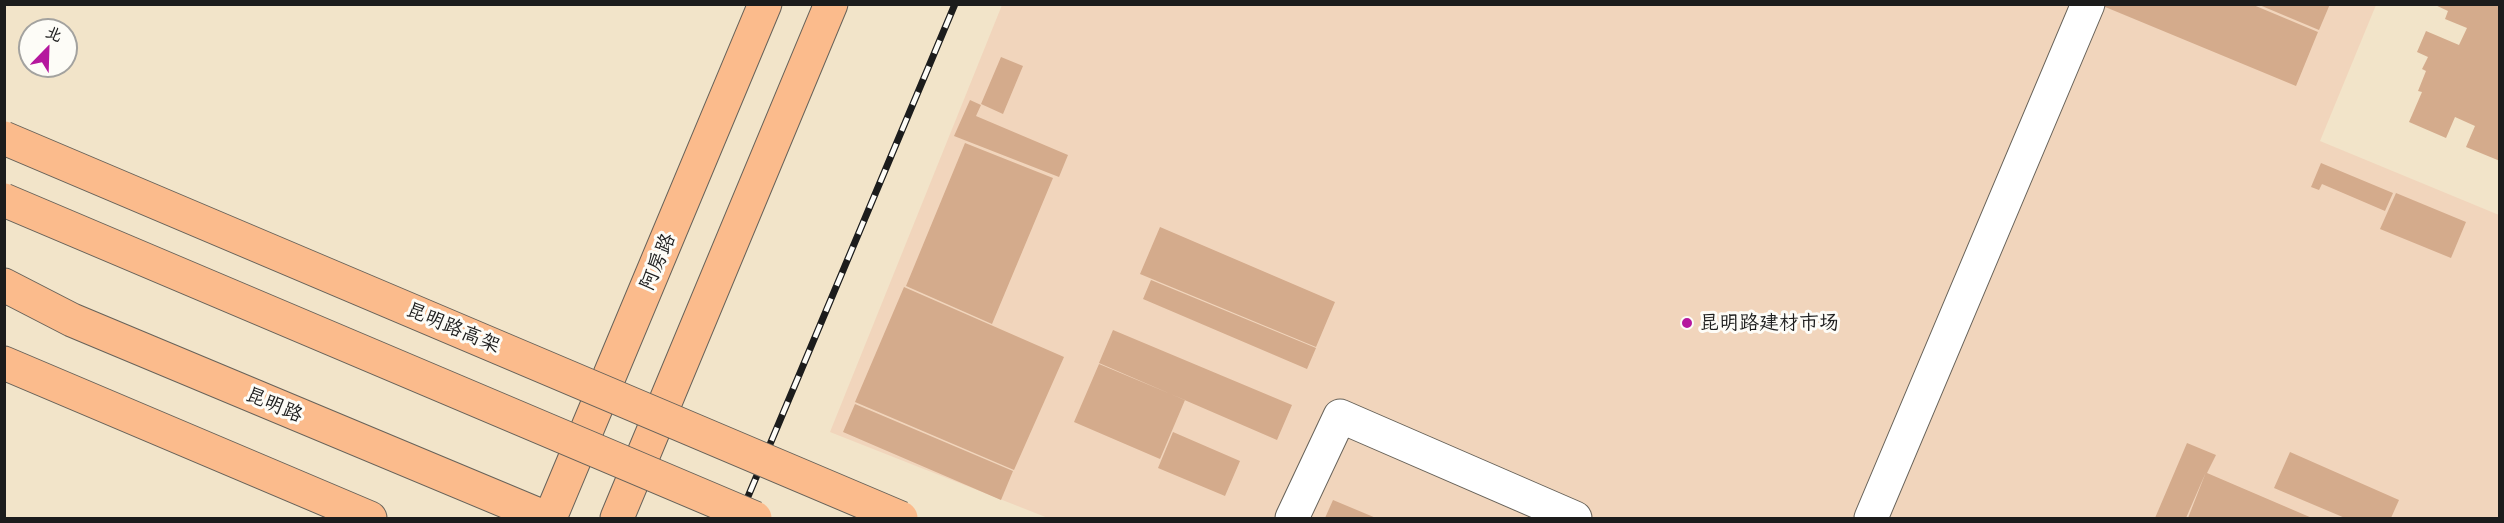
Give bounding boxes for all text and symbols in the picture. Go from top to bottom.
north arrow [18,18,78,78]
text: 北 [43,21,66,46]
street label: 阿房路 [635,230,681,294]
street label: 昆明路高架 [402,297,504,359]
place label: 昆明路建材市场 [1699,311,1839,335]
marker: 昆明路建材市场 [1680,316,1694,330]
street label: 昆明路 [242,382,306,428]

